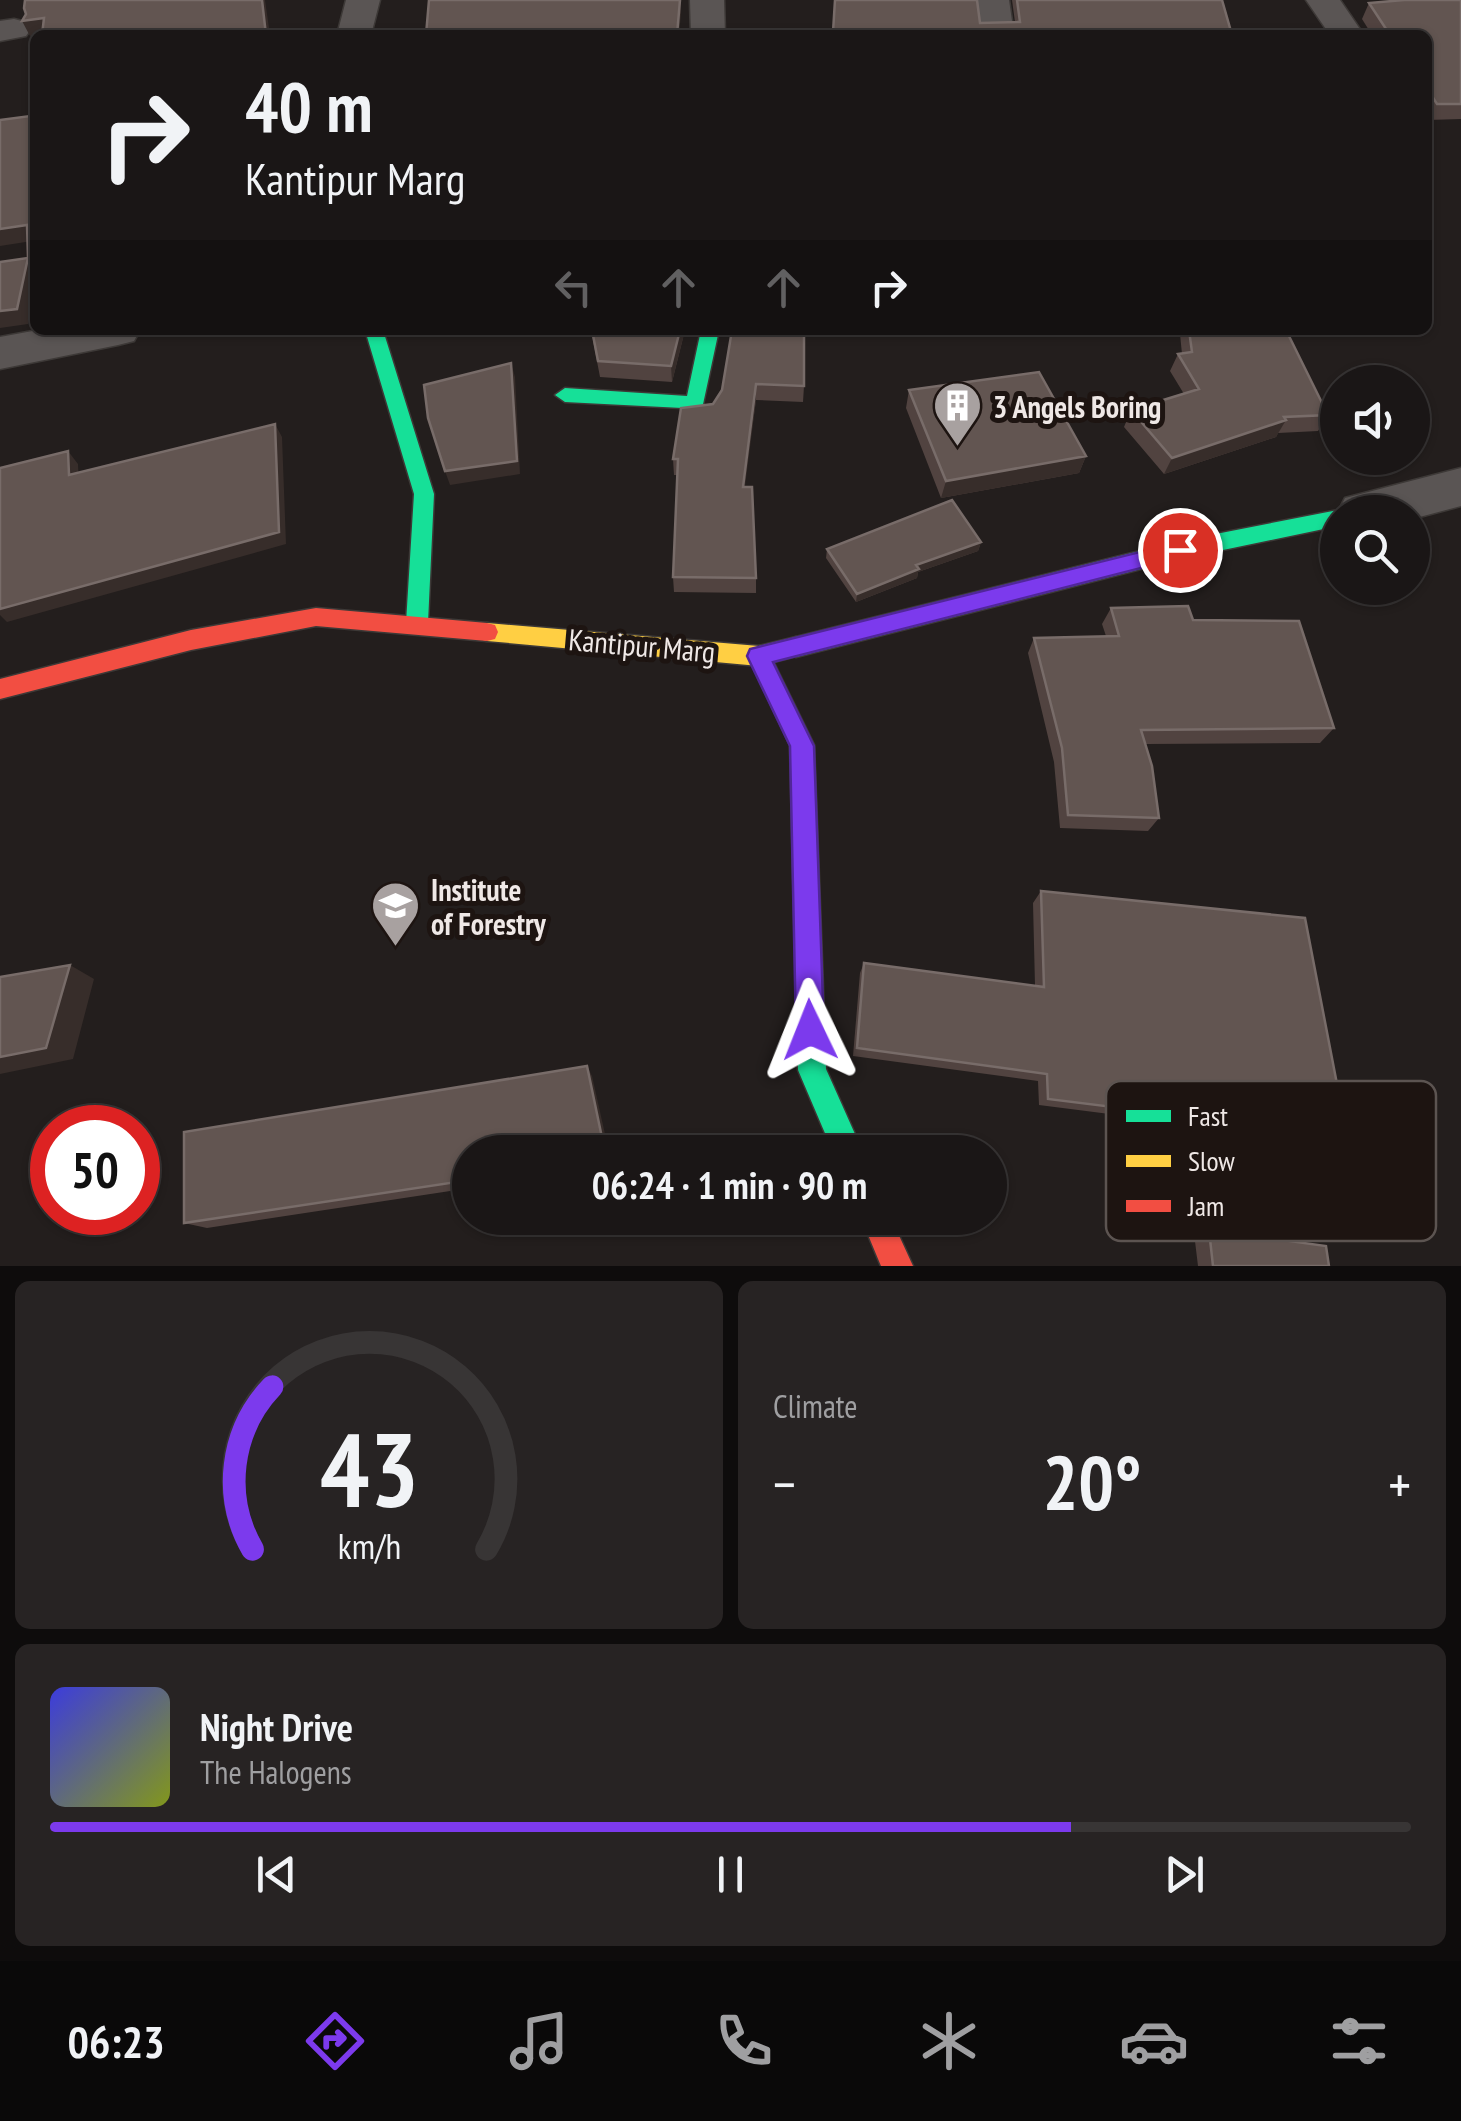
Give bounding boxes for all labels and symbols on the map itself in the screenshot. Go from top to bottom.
building icon: 3 Angels Boring [932,380,984,448]
place label: 3 Angels Boring [993,387,1161,426]
pin [1138,508,1223,593]
street label: Kantipur Marg [567,619,717,671]
place label: Institute of Forestry [431,870,547,943]
school or university icon: Institute of Forestry [370,880,422,948]
position arrow [758,978,862,1082]
legend [1106,1081,1436,1241]
text: Fast [1188,1097,1228,1134]
speed limit sign: 50 [30,1105,160,1235]
text: Slow [1188,1142,1235,1179]
text: Jam [1187,1187,1224,1224]

